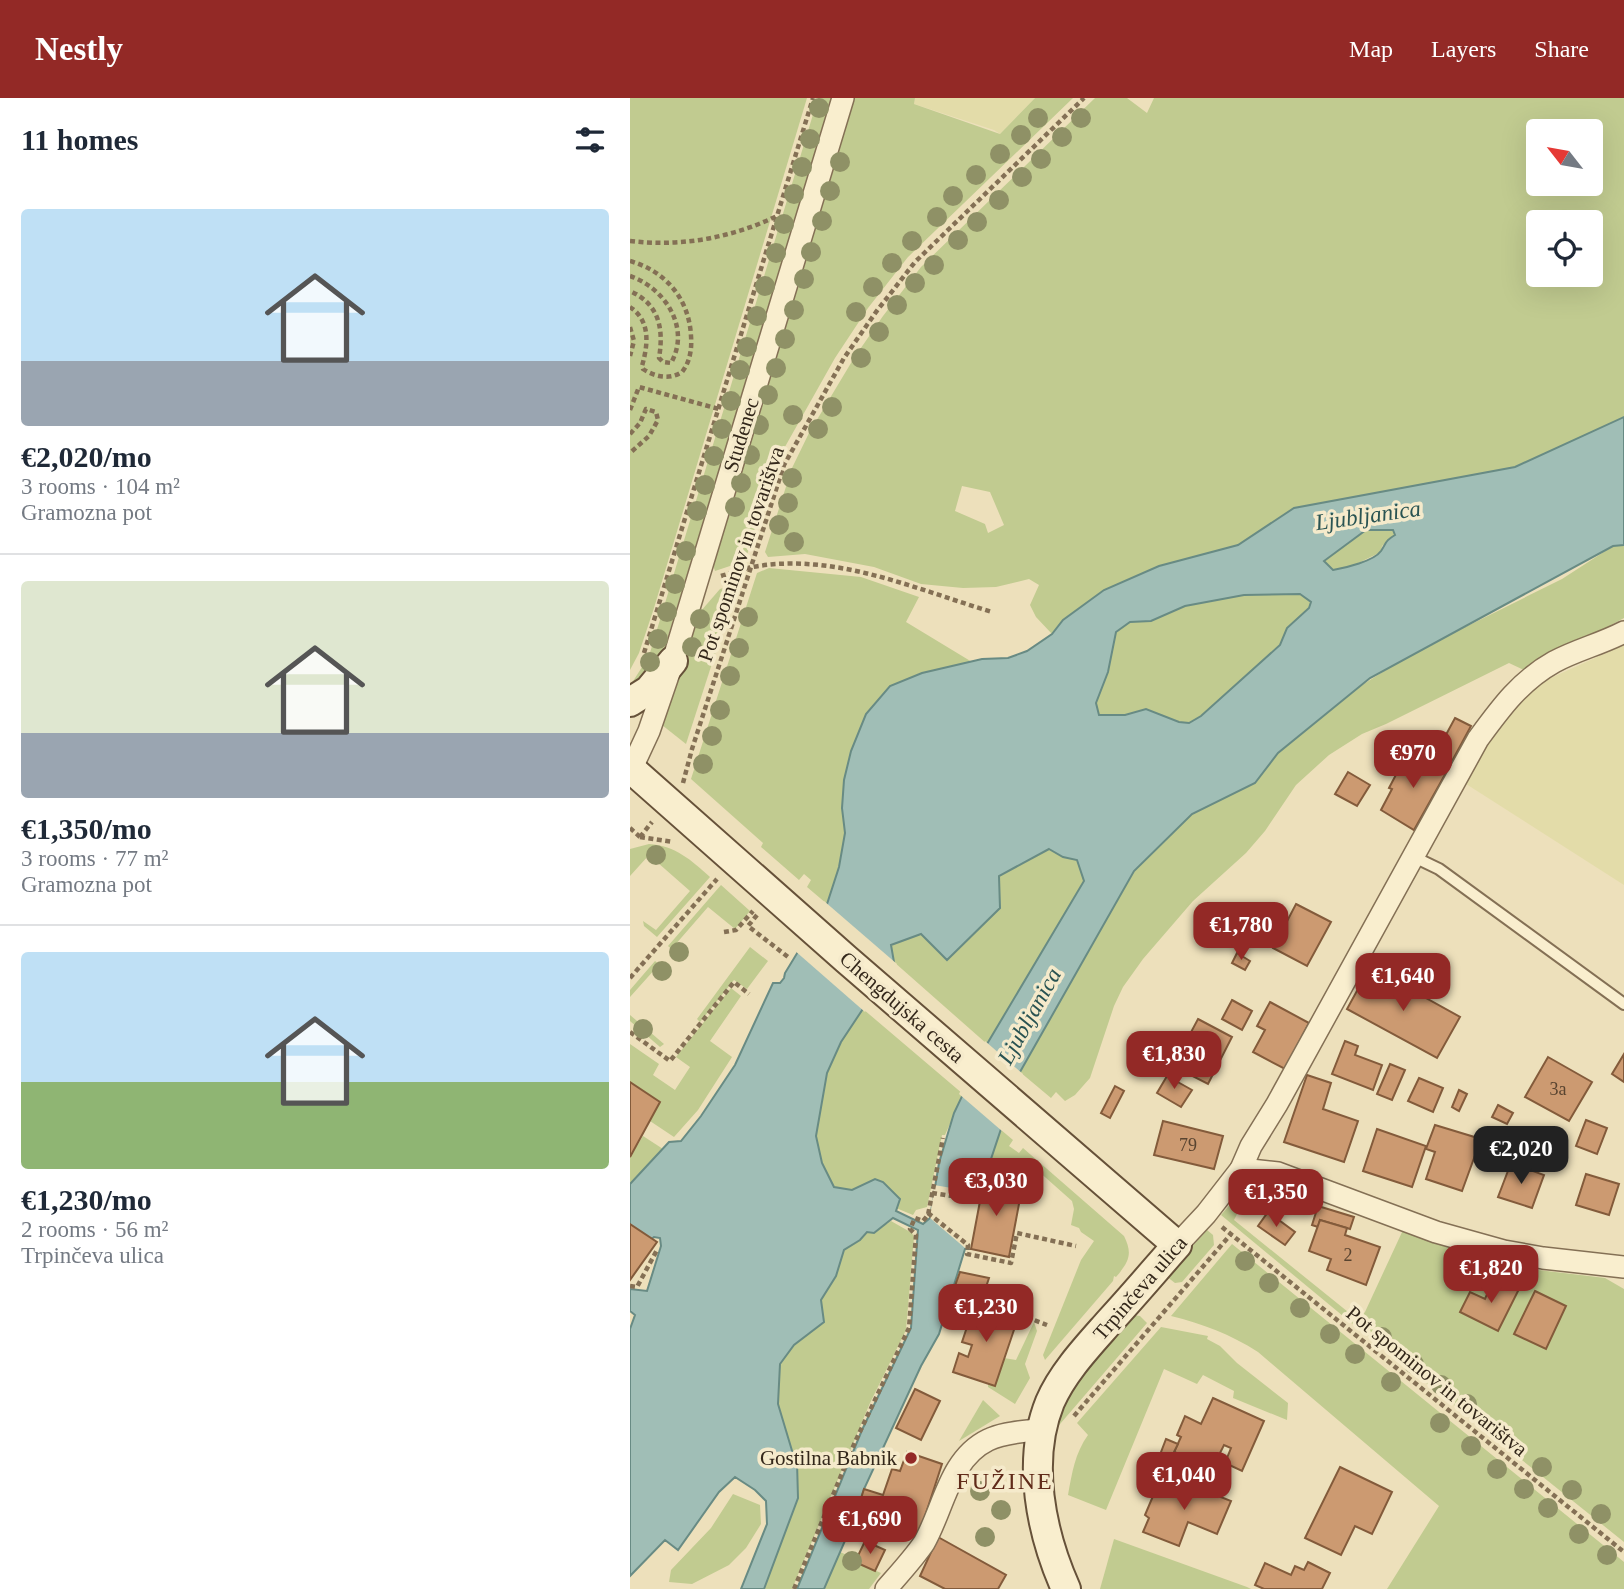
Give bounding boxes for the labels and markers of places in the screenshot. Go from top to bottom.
pin: €970 [1372,730,1454,790]
pin: €1,780 [1184,902,1298,962]
pin: €1,640 [1346,954,1460,1013]
pin: €1,830 [1117,1032,1231,1091]
pin: €2,020 [1464,1126,1578,1186]
pin: €3,030 [939,1158,1053,1218]
pin: €1,350 [1219,1170,1333,1229]
pin: €1,820 [1434,1246,1548,1305]
pin: €1,230 [929,1284,1043,1344]
place label: Gostilna Babnik [760,1446,897,1470]
marker: Gostilna Babnik [903,1450,919,1466]
pin: €1,040 [1127,1452,1241,1512]
pin: €1,690 [813,1496,927,1556]

